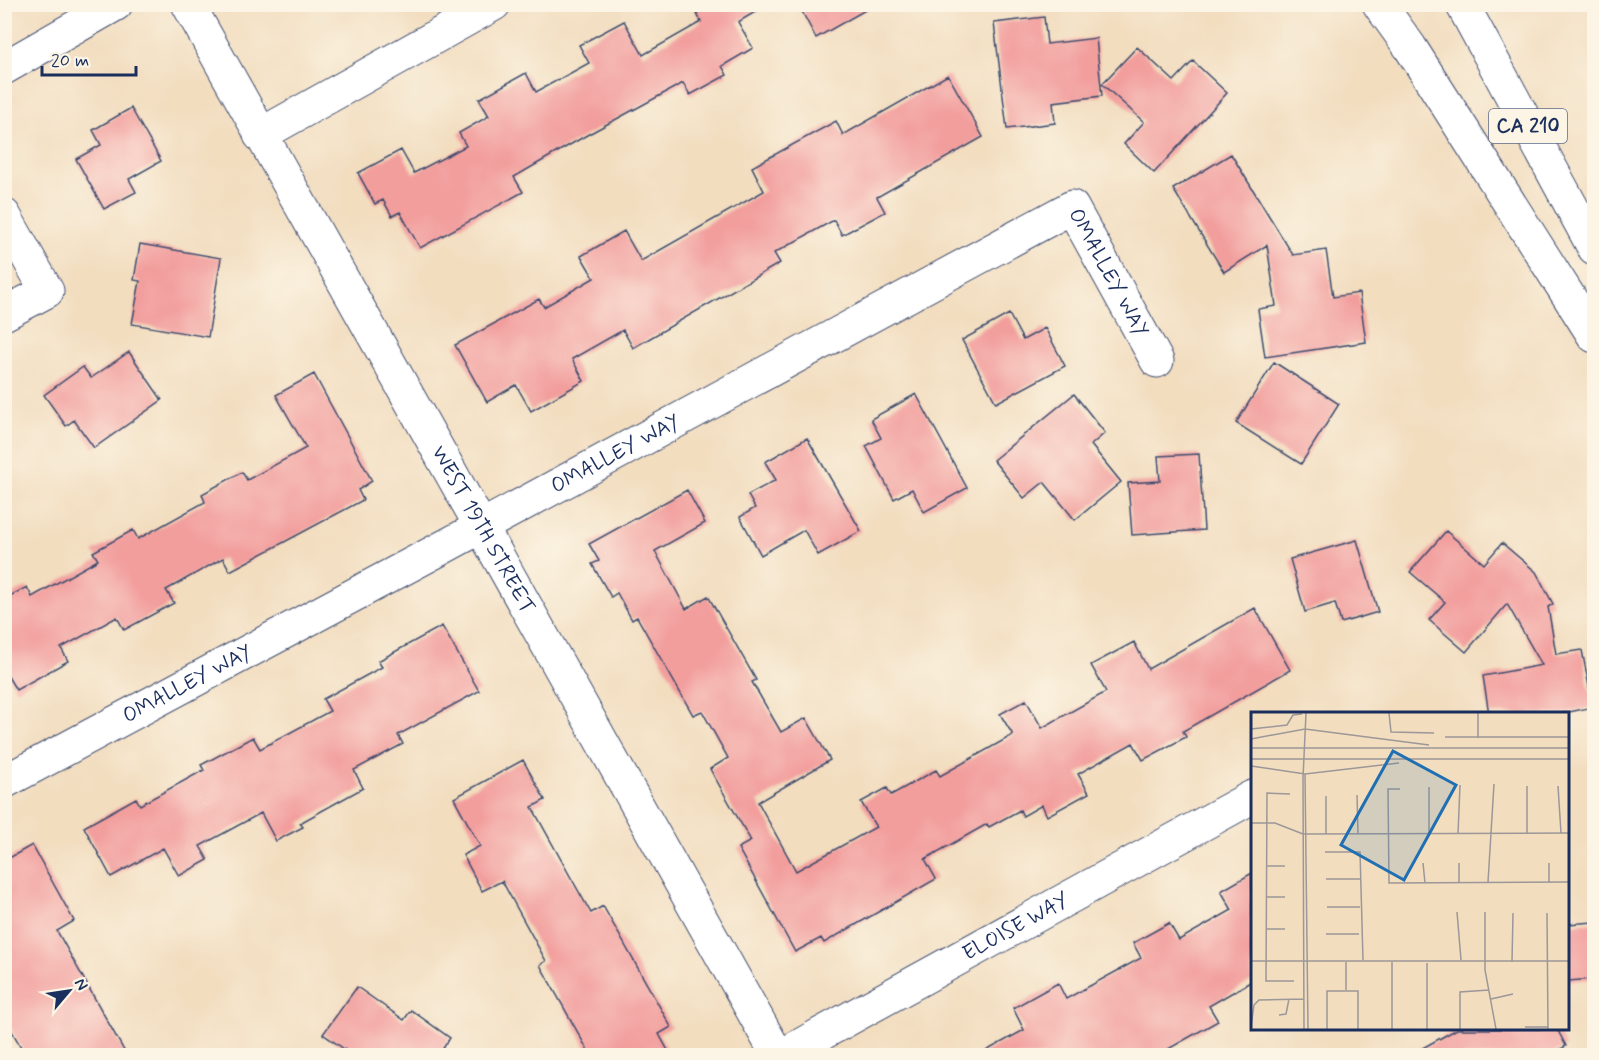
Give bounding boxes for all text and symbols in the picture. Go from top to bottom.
scale bar [42,39,136,77]
text: 20 m [51,49,89,73]
road number: CA 210 [1489,109,1567,143]
street label: OMALLEY WAY [1061,203,1155,342]
street label: OMALLEY WAY [546,408,685,500]
street label: WEST 19TH STREET [425,441,541,619]
street label: OMALLEY WAY [118,638,257,730]
inset map [1251,712,1569,1030]
street label: ELOISE WAY [958,886,1074,967]
north arrow [39,961,99,1021]
text: N [69,975,93,994]

